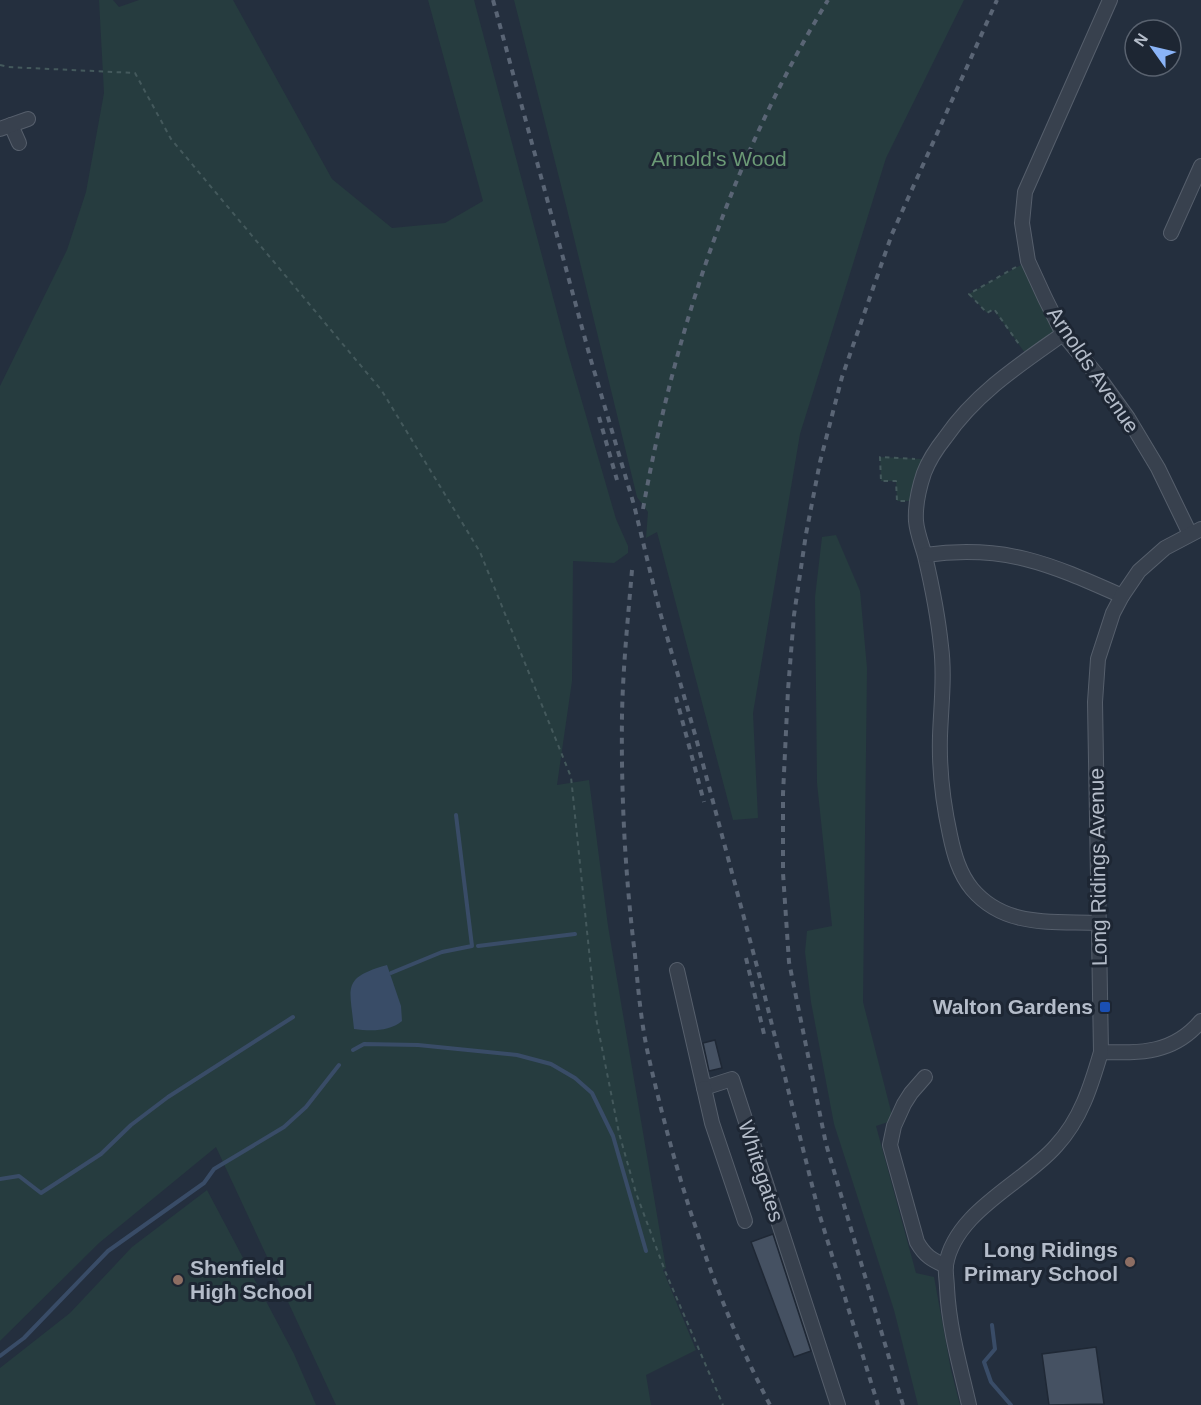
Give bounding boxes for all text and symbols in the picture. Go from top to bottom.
north arrow [1123,18,1183,78]
text: N [1131,30,1151,49]
park label: Arnold's Wood [651,147,787,170]
street label: Arnolds Avenue [1043,302,1144,437]
street label: Long Ridings Avenue [1084,768,1111,966]
place label: Walton Gardens [933,995,1093,1018]
marker: Walton Gardens [1098,1000,1112,1014]
street label: Whitegates [734,1117,789,1224]
place label: Long Ridings Primary School [964,1238,1118,1285]
marker: Long Ridings Primary School [1123,1255,1137,1269]
place label: Shenfield High School [190,1256,313,1303]
marker: Shenfield High School [171,1273,185,1287]

